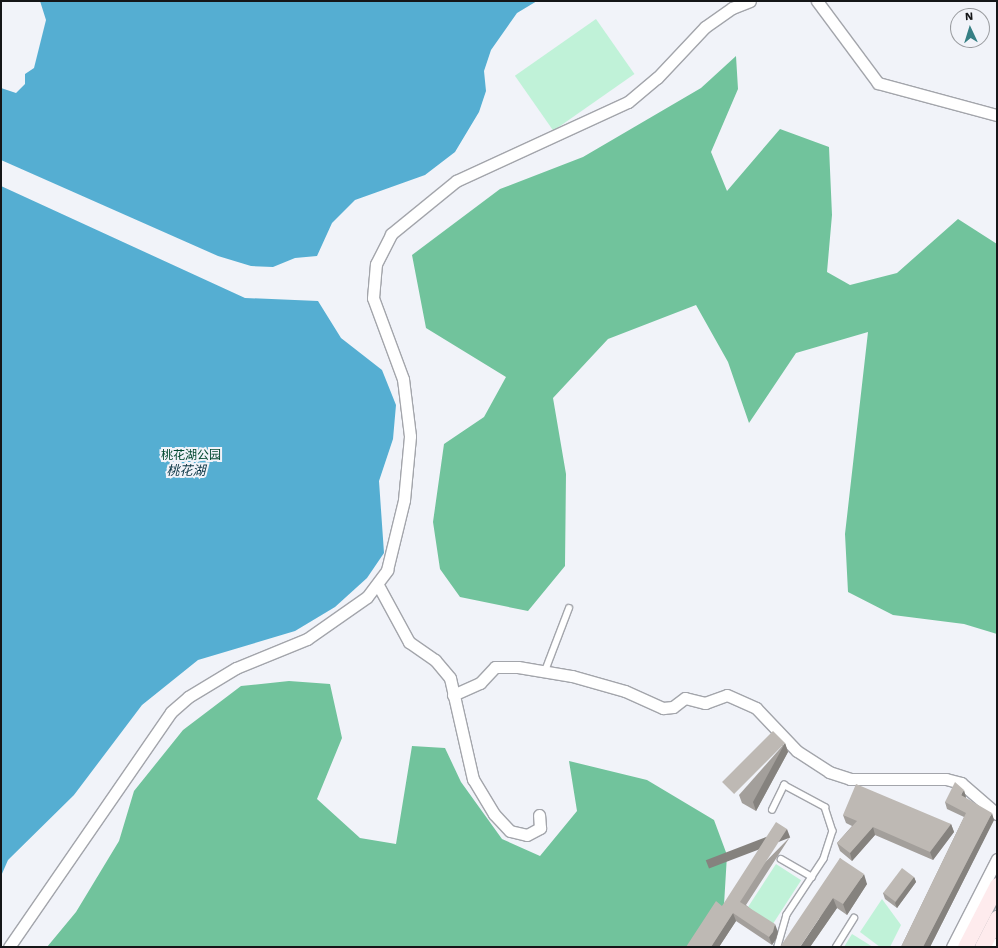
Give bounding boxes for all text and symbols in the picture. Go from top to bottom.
north arrow [950,8,990,48]
text: N [965,10,974,23]
park label: 桃花湖公园 [161,449,221,463]
water label: 桃花湖 [167,463,205,479]

